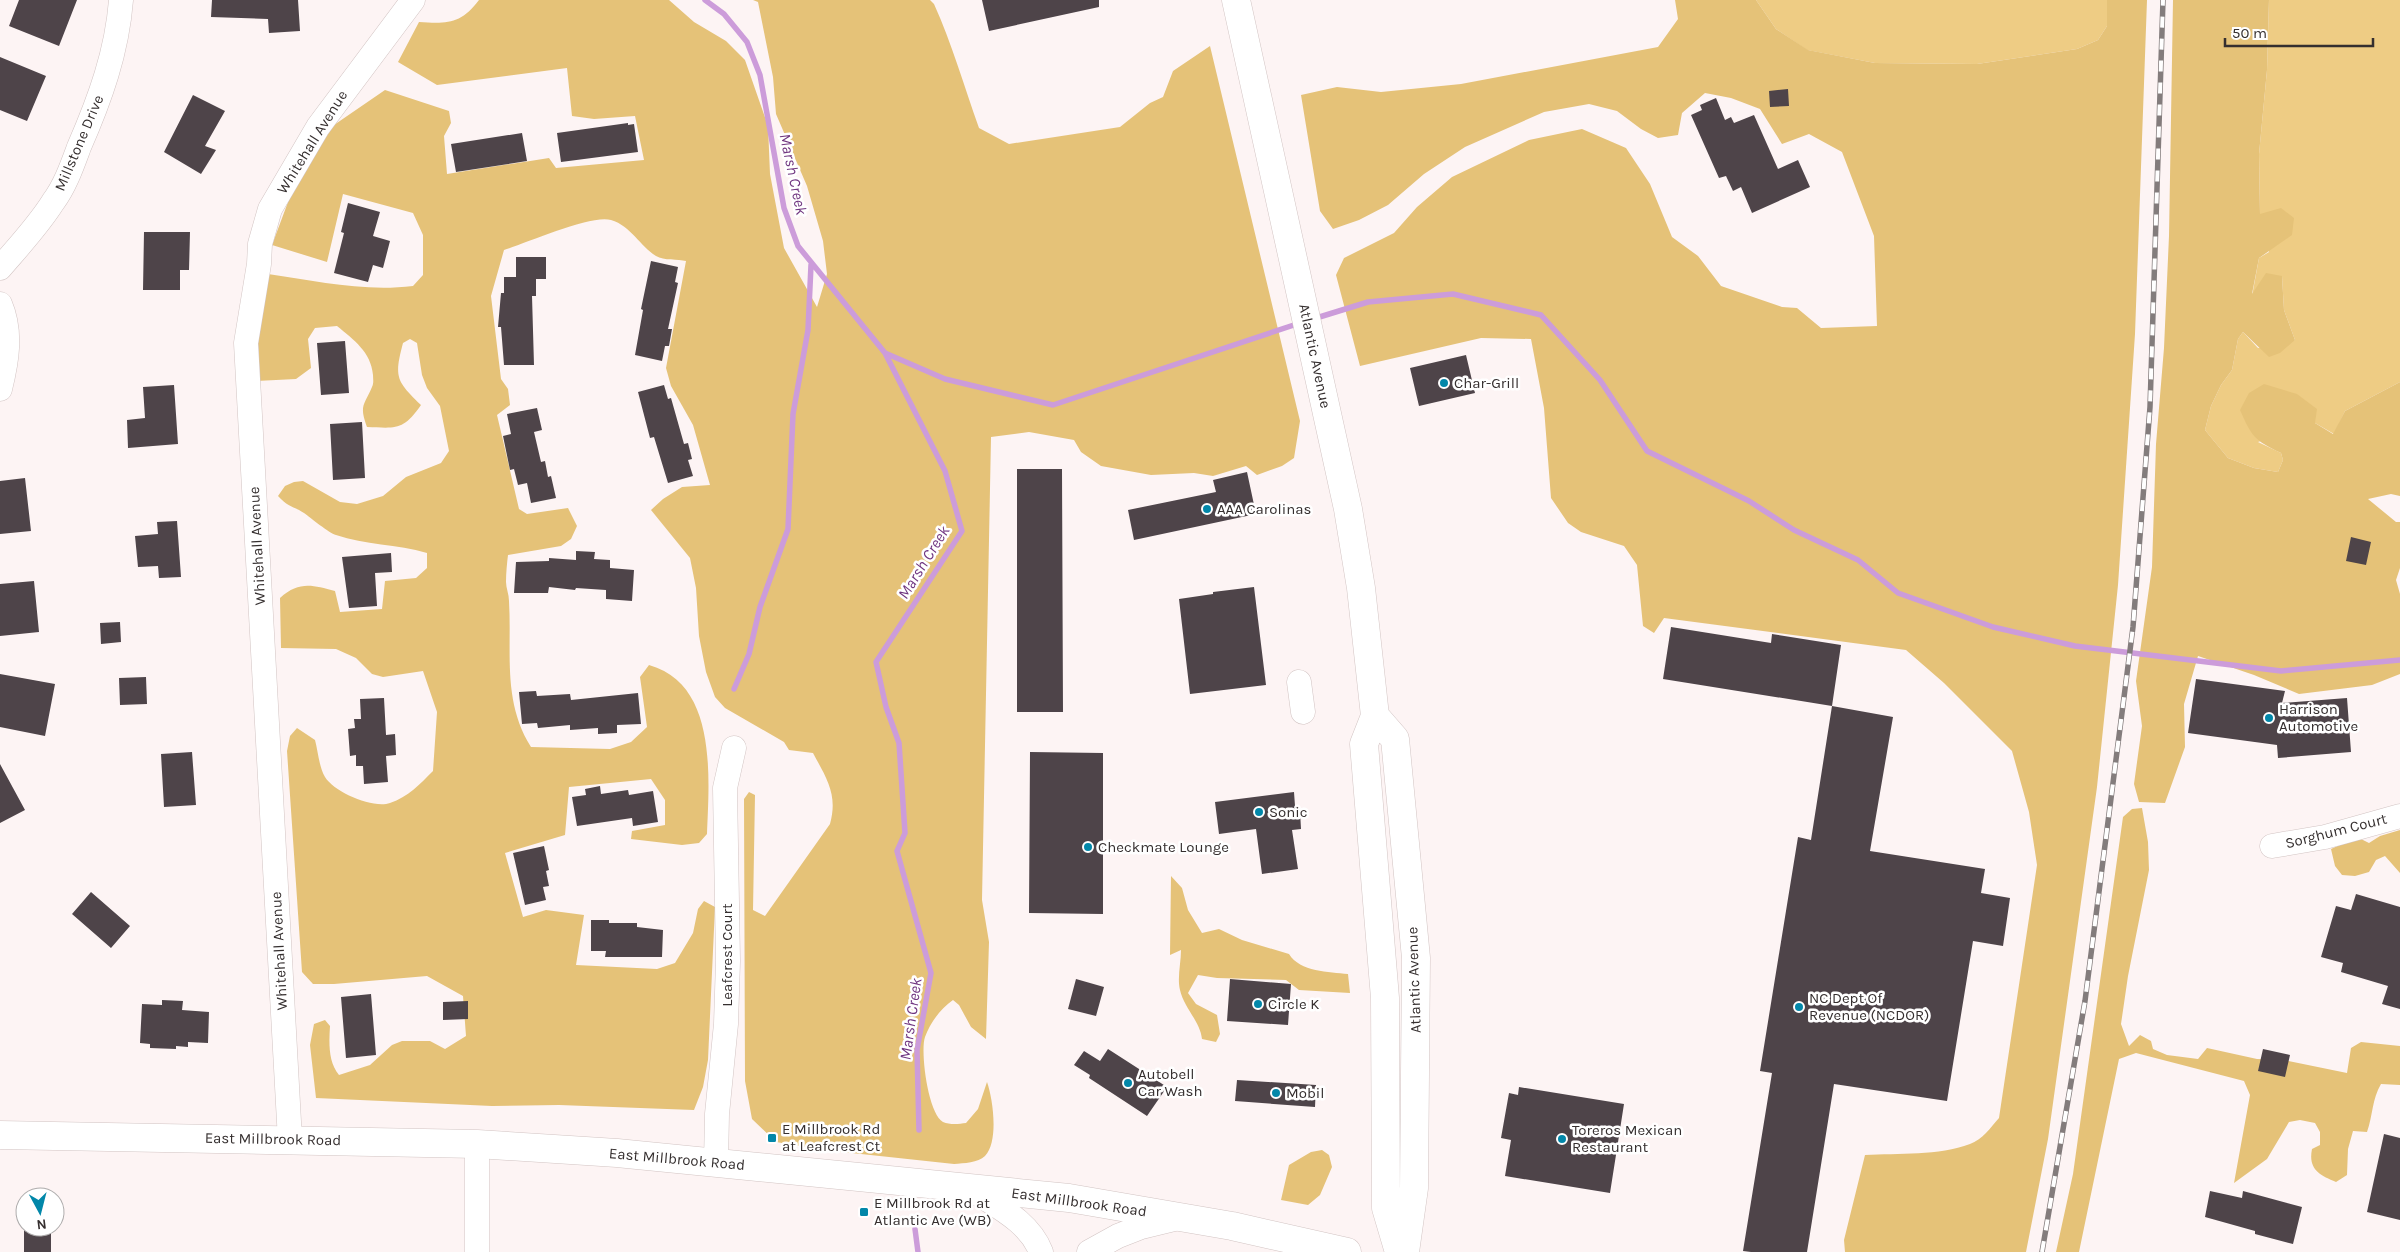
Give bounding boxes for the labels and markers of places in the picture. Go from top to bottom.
place label: Char-Grill [1454,374,1519,392]
marker: Char-Grill [1438,377,1450,389]
place label: AAA Carolinas [1217,500,1311,518]
marker: AAA Carolinas [1201,503,1213,515]
place label: Harrison Automotive [2279,700,2358,735]
marker: Harrison Automotive [2263,712,2275,724]
place label: Sonic [1269,803,1308,821]
marker: Sonic [1253,806,1265,818]
place label: Checkmate Lounge [1098,838,1229,856]
marker: Checkmate Lounge [1082,841,1094,853]
place label: NC Dept Of Revenue (NCDOR) [1809,989,1929,1024]
place label: Circle K [1268,995,1319,1013]
marker: Circle K [1252,998,1264,1010]
marker: NC Dept Of Revenue (NCDOR) [1793,1001,1805,1013]
place label: Autobell Car Wash [1138,1065,1203,1100]
marker: Autobell Car Wash [1122,1077,1134,1089]
place label: Mobil [1286,1084,1324,1102]
marker: Mobil [1270,1087,1282,1099]
place label: E Millbrook Rd at Leafcrest Ct [782,1120,880,1155]
place label: Toreros Mexican Restaurant [1572,1121,1682,1156]
marker: E Millbrook Rd at Leafcrest Ct [766,1132,778,1144]
marker: Toreros Mexican Restaurant [1556,1133,1568,1145]
place label: E Millbrook Rd at Atlantic Ave (WB) [874,1194,992,1229]
marker: E Millbrook Rd at Atlantic Ave (WB) [858,1206,870,1218]

